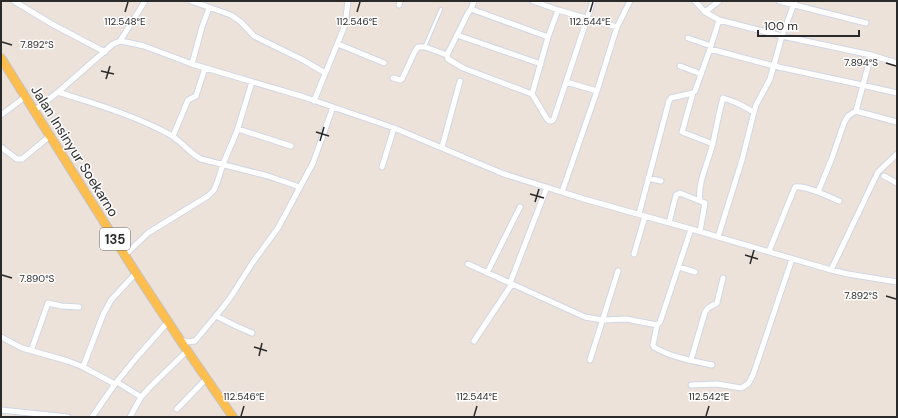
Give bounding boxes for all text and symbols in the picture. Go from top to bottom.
scale bar [758,12,859,38]
text: 112.548°E [104,15,146,28]
text: 112.546°E [336,15,378,28]
text: 112.544°E [569,15,611,28]
text: 100 m [764,18,798,34]
text: 7.892°S [20,38,54,51]
text: 7.894°S [844,56,878,69]
street label: Jalan Insinyur Soekarno [27,82,123,220]
road number: 135 [100,228,130,250]
text: 7.890°S [20,272,55,285]
text: 7.892°S [844,289,878,302]
text: 112.546°E [223,390,265,403]
text: 112.544°E [456,390,498,403]
text: 112.542°E [689,390,730,403]

